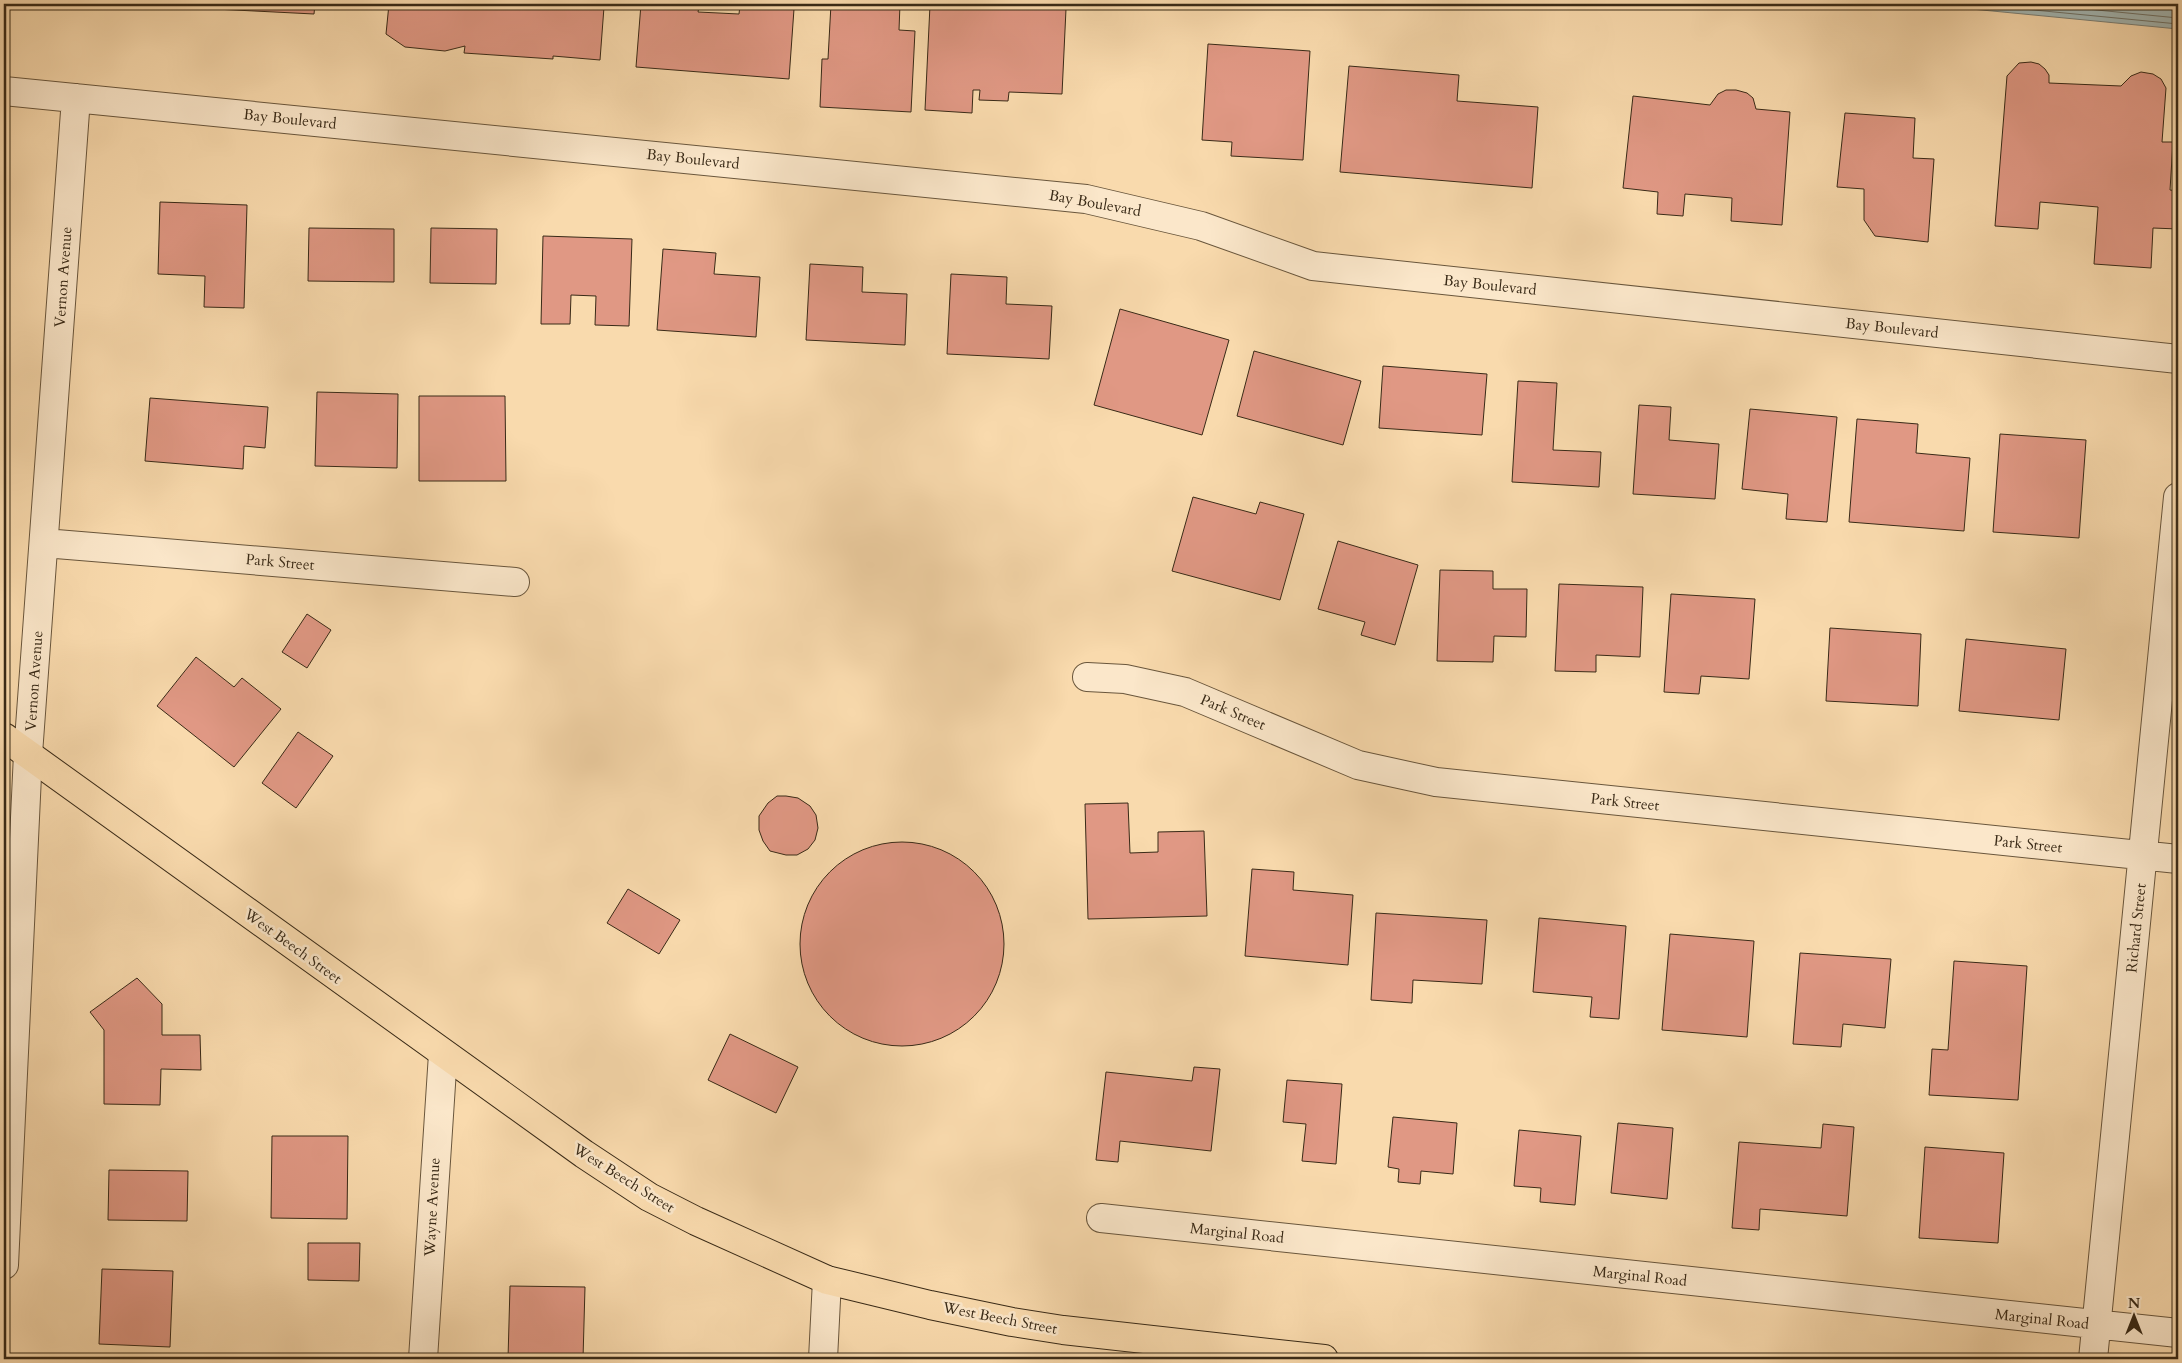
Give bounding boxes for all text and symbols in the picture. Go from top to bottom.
street label: Bay Boulevard [243,104,337,134]
street label: Bay Boulevard [646,144,740,174]
street label: Bay Boulevard [1047,185,1143,221]
street label: Vernon Avenue [49,226,77,328]
street label: Bay Boulevard [1443,270,1537,300]
street label: Bay Boulevard [1845,313,1939,343]
street label: Park Street [245,549,315,575]
street label: Vernon Avenue [20,630,48,732]
street label: Park Street [1197,689,1269,735]
street label: Park Street [1590,788,1661,816]
street label: Park Street [1993,830,2064,858]
street label: Richard Street [2121,882,2151,974]
street label: West Beech Street [239,903,346,988]
street label: West Beech Street [569,1138,679,1217]
street label: Wayne Avenue [419,1157,445,1258]
street label: Marginal Road [1189,1218,1285,1248]
street label: Marginal Road [1592,1261,1688,1291]
north arrow [2110,1290,2160,1340]
text: N [2128,1294,2140,1313]
street label: West Beech Street [940,1297,1059,1339]
street label: Marginal Road [1994,1304,2090,1334]

